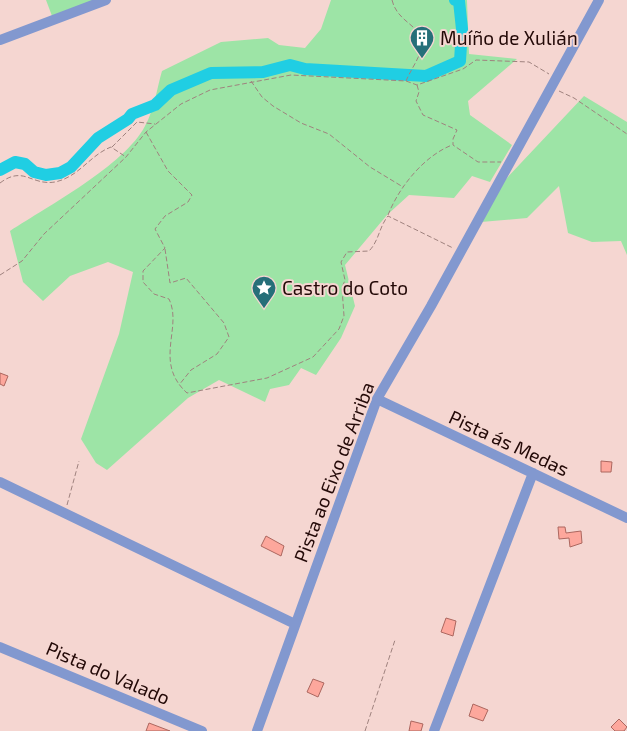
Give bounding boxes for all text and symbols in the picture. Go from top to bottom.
building icon: Muíño de Xulián [409,25,435,59]
place label: Muíño de Xulián [440,26,578,49]
place icon: Castro do Coto [251,275,277,309]
place label: Castro do Coto [282,276,408,299]
street label: Pista ao Eixo de Arriba [289,379,379,565]
street label: Pista ás Medas [446,405,573,480]
street label: Pista do Valado [43,636,174,709]

